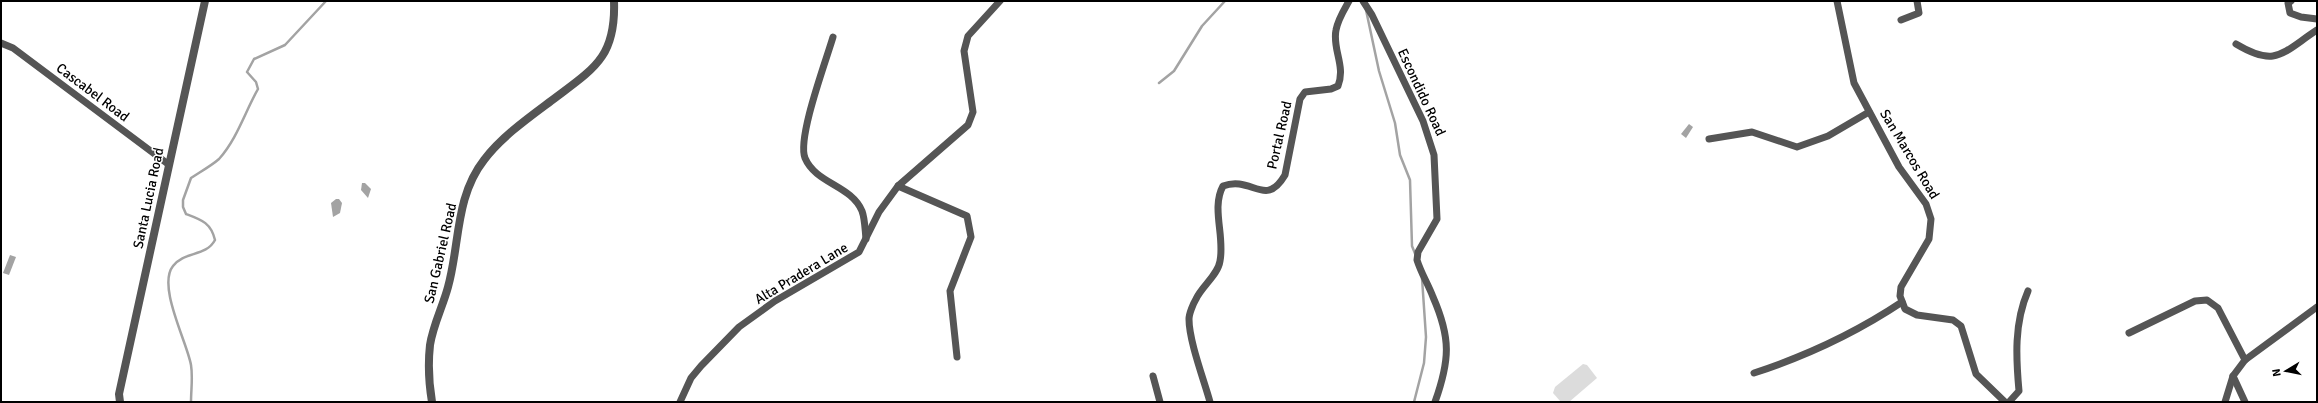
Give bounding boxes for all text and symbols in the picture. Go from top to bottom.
street label: Escondido Road [1394,46,1449,139]
street label: Cascabel Road [53,59,132,125]
street label: Portal Road [1263,99,1296,171]
street label: San Marcos Road [1876,106,1943,202]
street label: Santa Lucia Road [129,146,167,250]
street label: San Gabriel Road [421,201,460,305]
street label: Alta Pradera Lane [752,239,851,308]
north arrow [2266,351,2306,391]
text: N [2270,368,2284,378]

